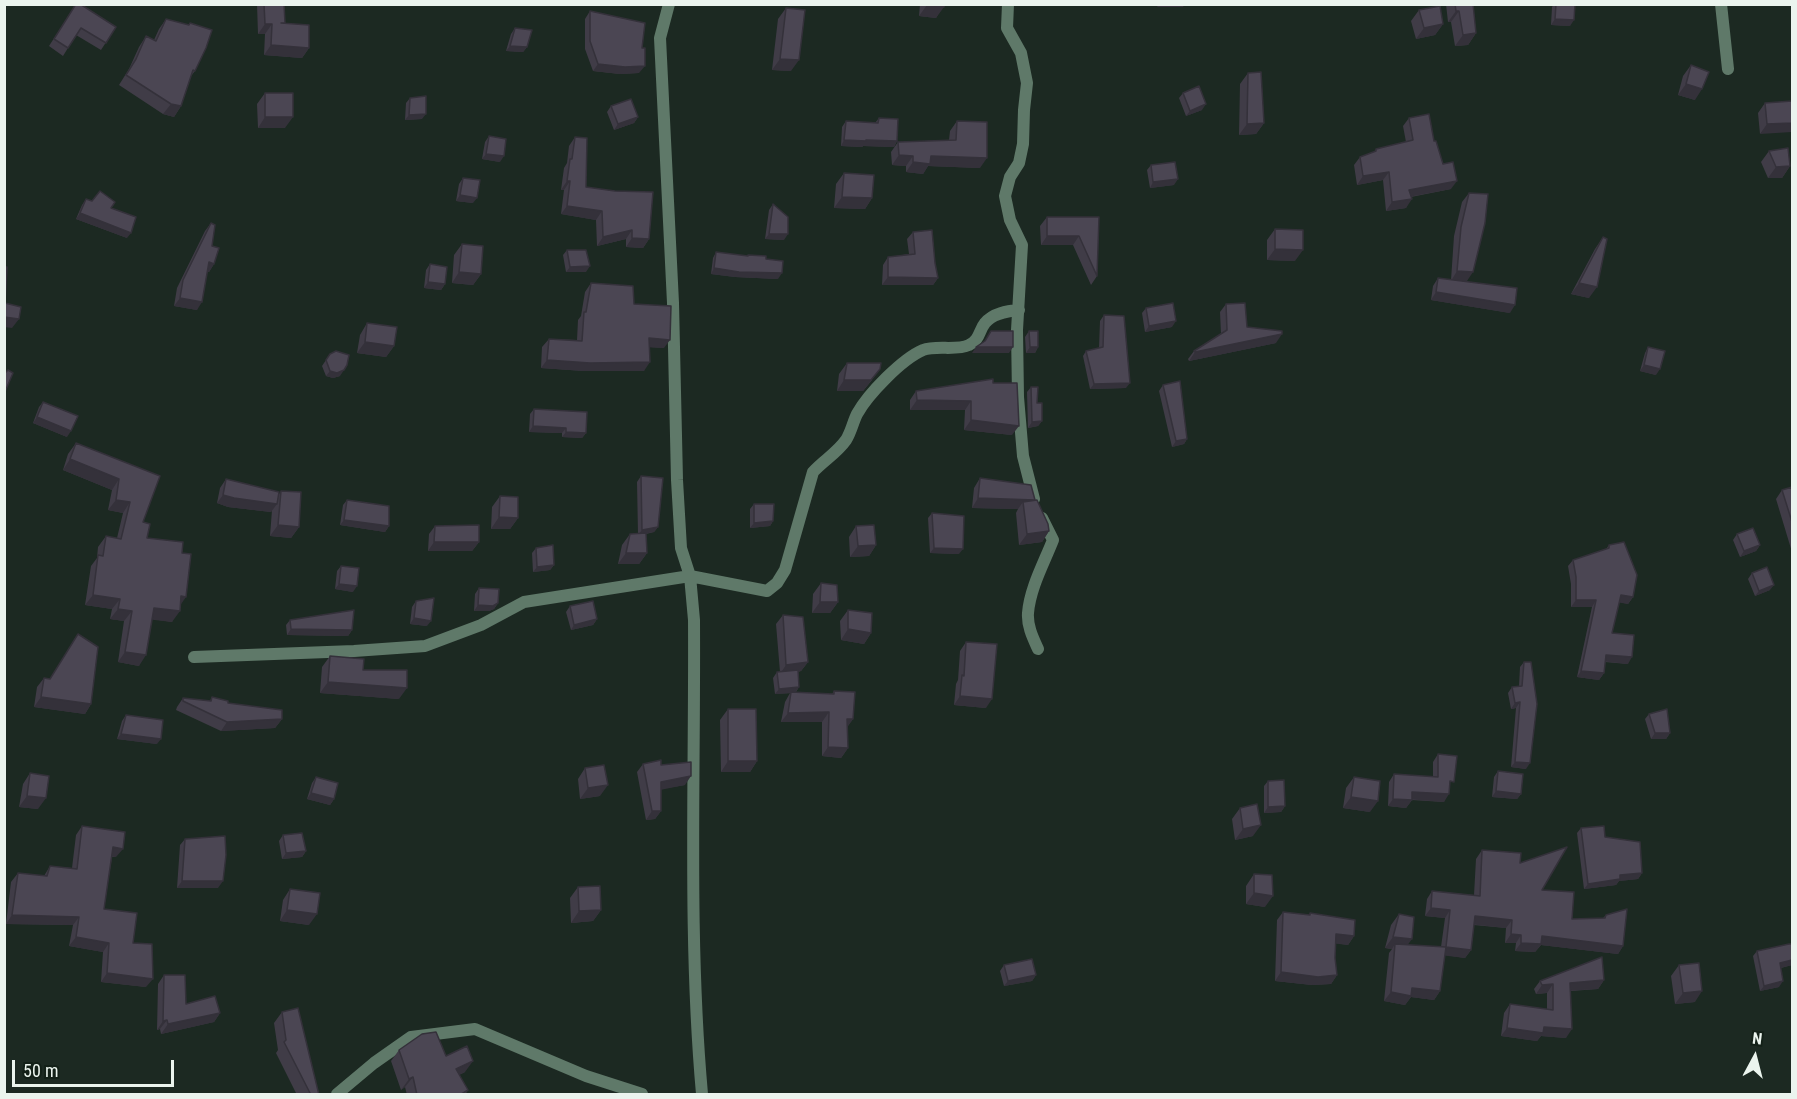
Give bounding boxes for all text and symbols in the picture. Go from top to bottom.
north arrow [1725,1027,1785,1087]
text: N [1751,1029,1763,1049]
scale bar [15,1048,177,1086]
text: 50 m [23,1060,58,1081]

